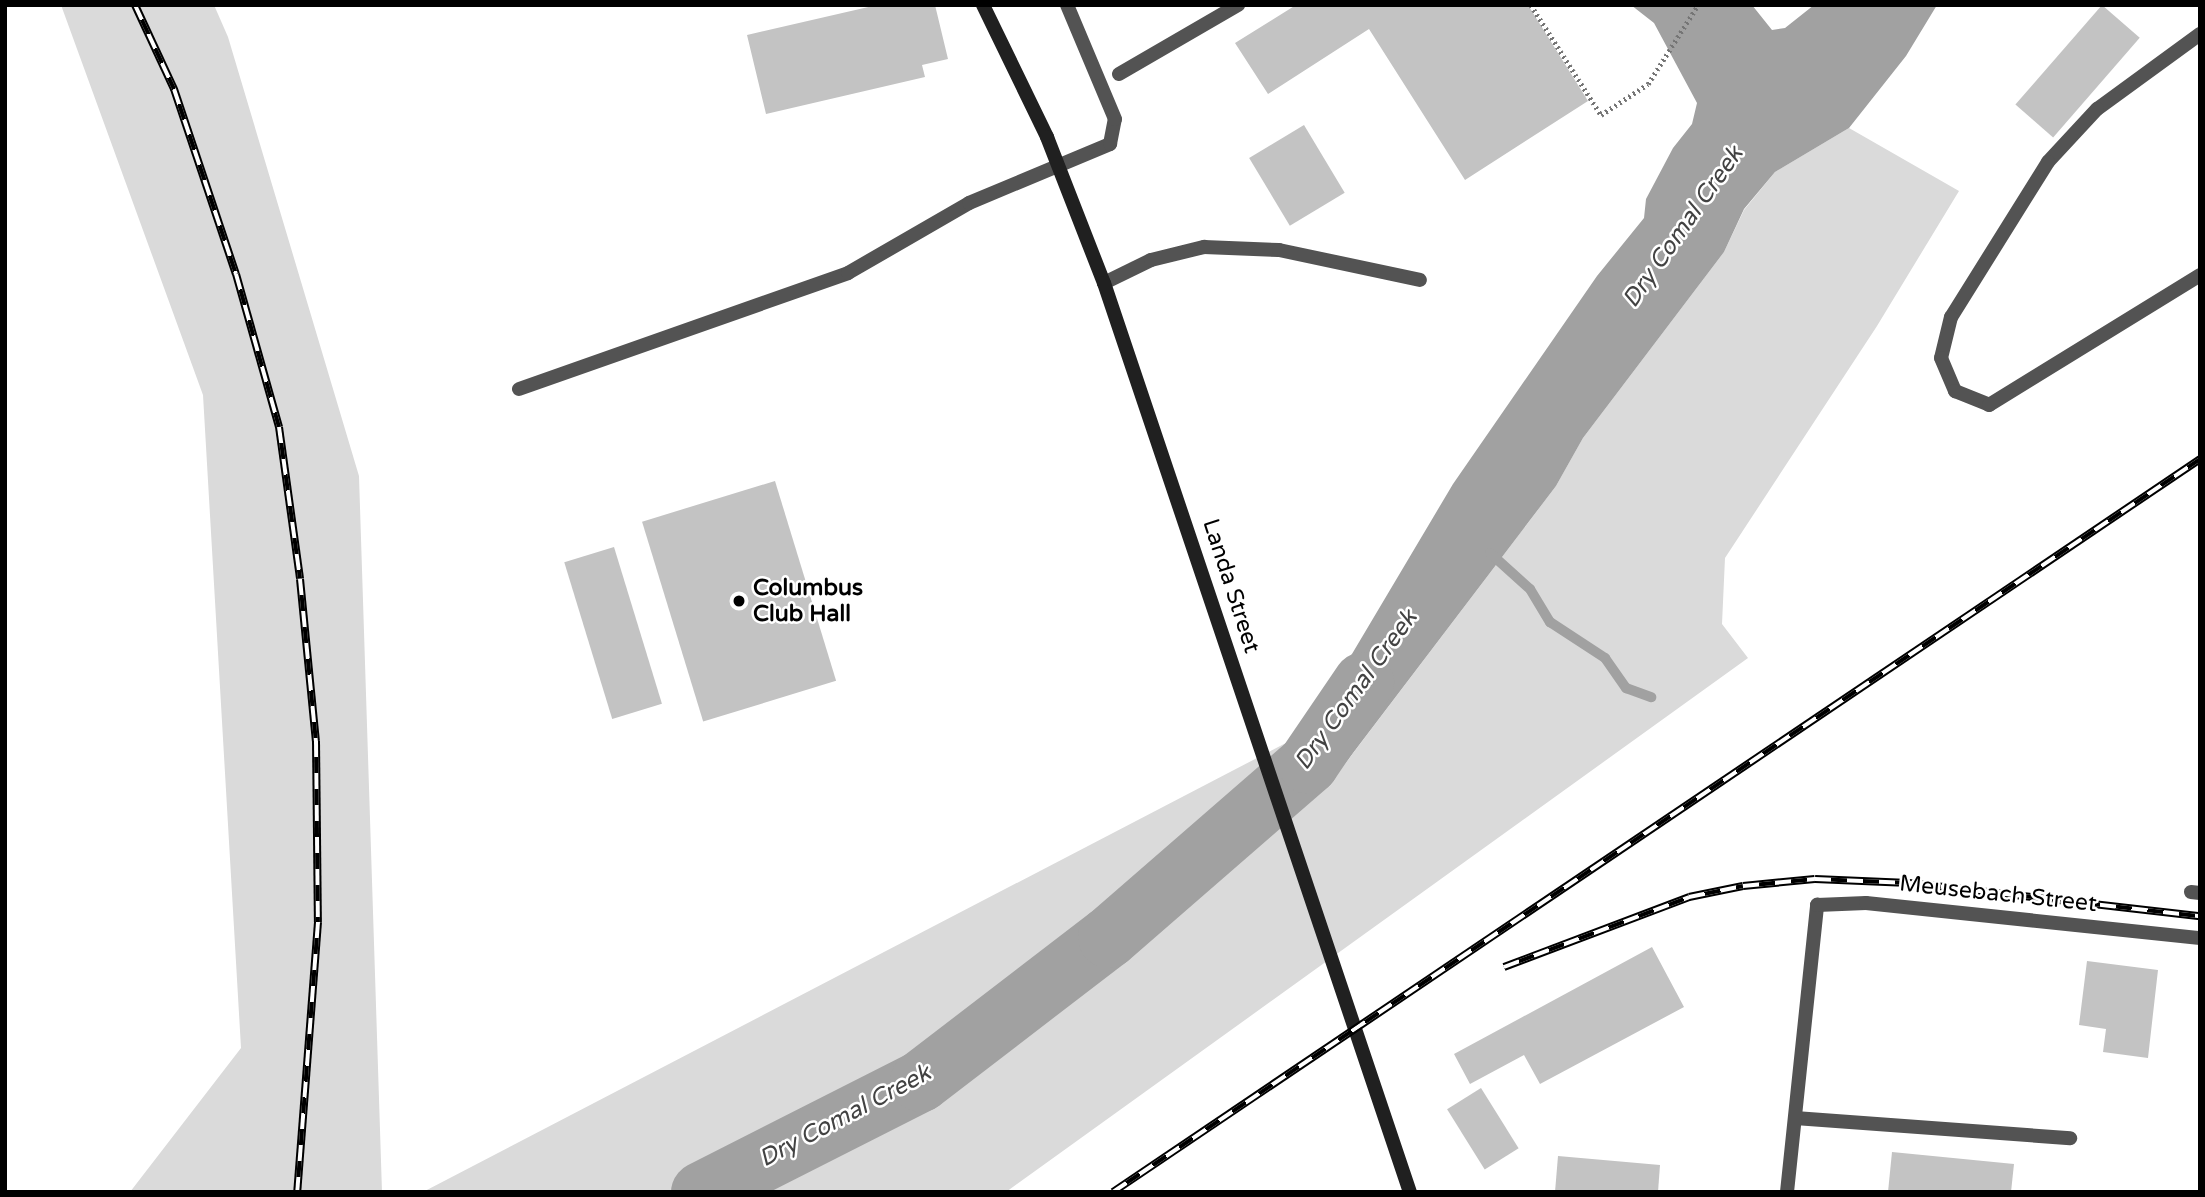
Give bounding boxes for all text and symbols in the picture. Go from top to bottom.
water label: Dry Comal Creek [1617,141,1749,313]
street label: Landa Street [1196,515,1266,657]
place label: Columbus Club Hall [753,574,863,628]
marker: Columbus Club Hall [731,593,747,609]
water label: Dry Comal Creek [1288,605,1424,775]
street label: Meusebach Street [1898,870,2098,918]
water label: Dry Comal Creek [754,1059,936,1173]

